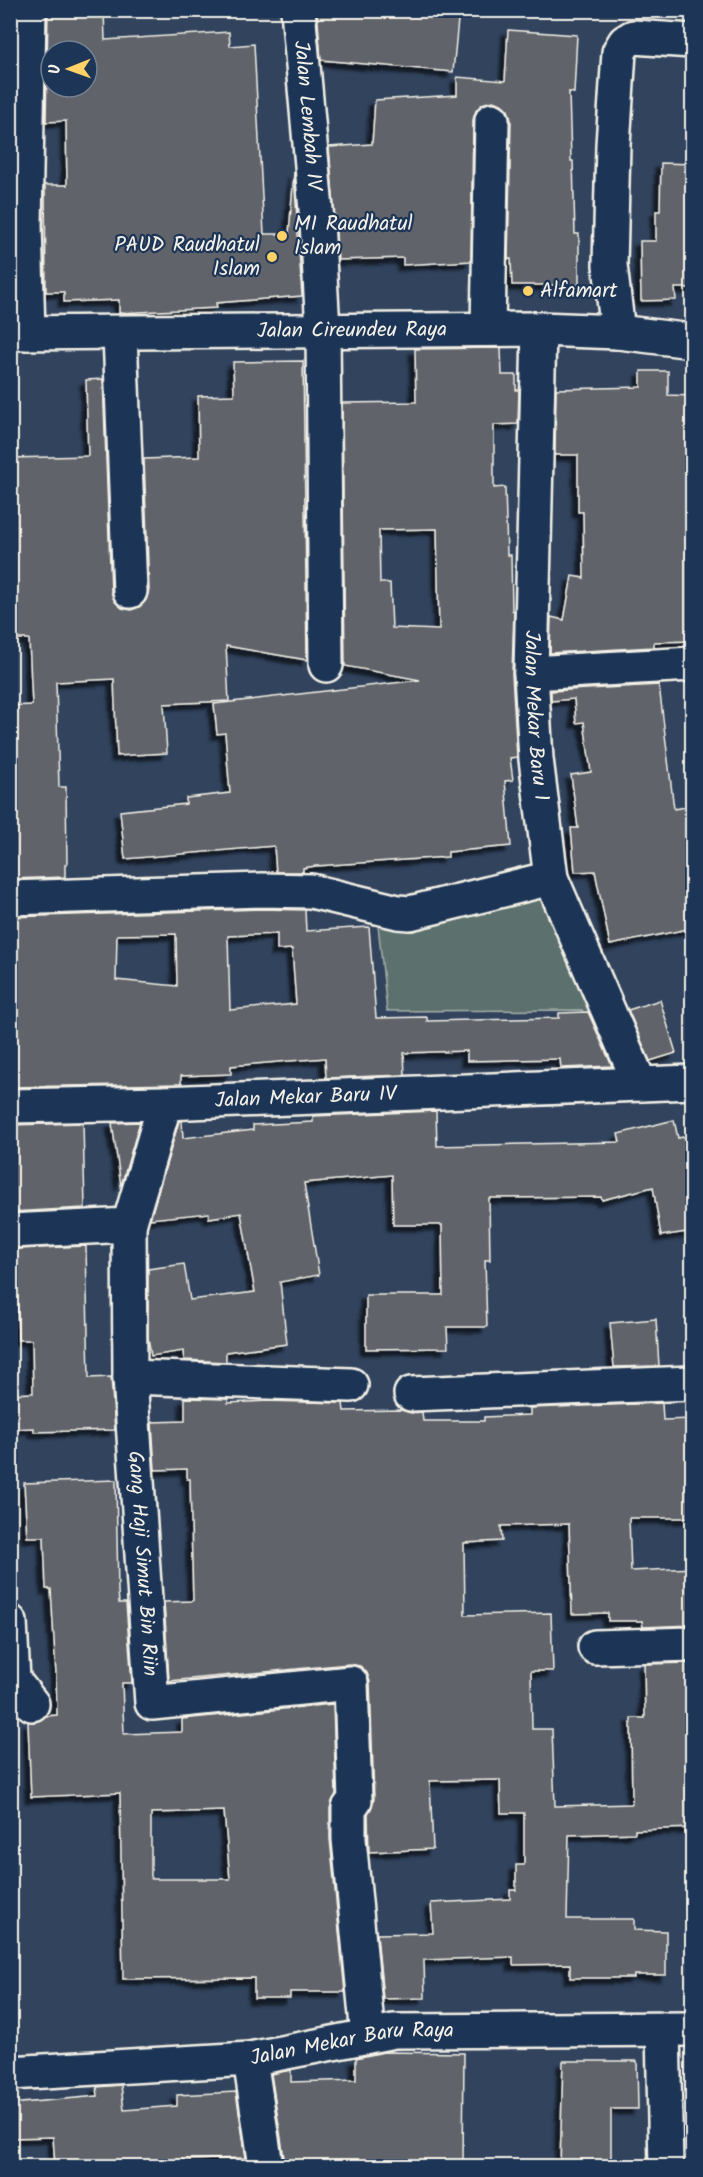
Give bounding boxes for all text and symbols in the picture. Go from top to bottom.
north arrow [39,39,99,99]
street label: Jalan Lembah IV [284,39,331,194]
text: U [43,64,68,74]
place label: MI Raudhatul Islam [294,208,413,265]
place label: PAUD Raudhatul Islam [114,229,260,286]
marker: MI Raudhatul Islam [275,229,289,243]
marker: PAUD Raudhatul Islam [265,250,279,264]
place label: Alfamart [540,275,618,308]
marker: Alfamart [521,284,535,298]
street label: Jalan Cireundeu Raya [257,313,447,348]
street label: Jalan Mekar Baru 1 [514,630,558,803]
street label: Jalan Mekar Baru IV [214,1077,399,1118]
street label: Gang Haji Simut Bin Riin [119,1450,167,1677]
street label: Jalan Mekar Baru Raya [247,2014,454,2075]

